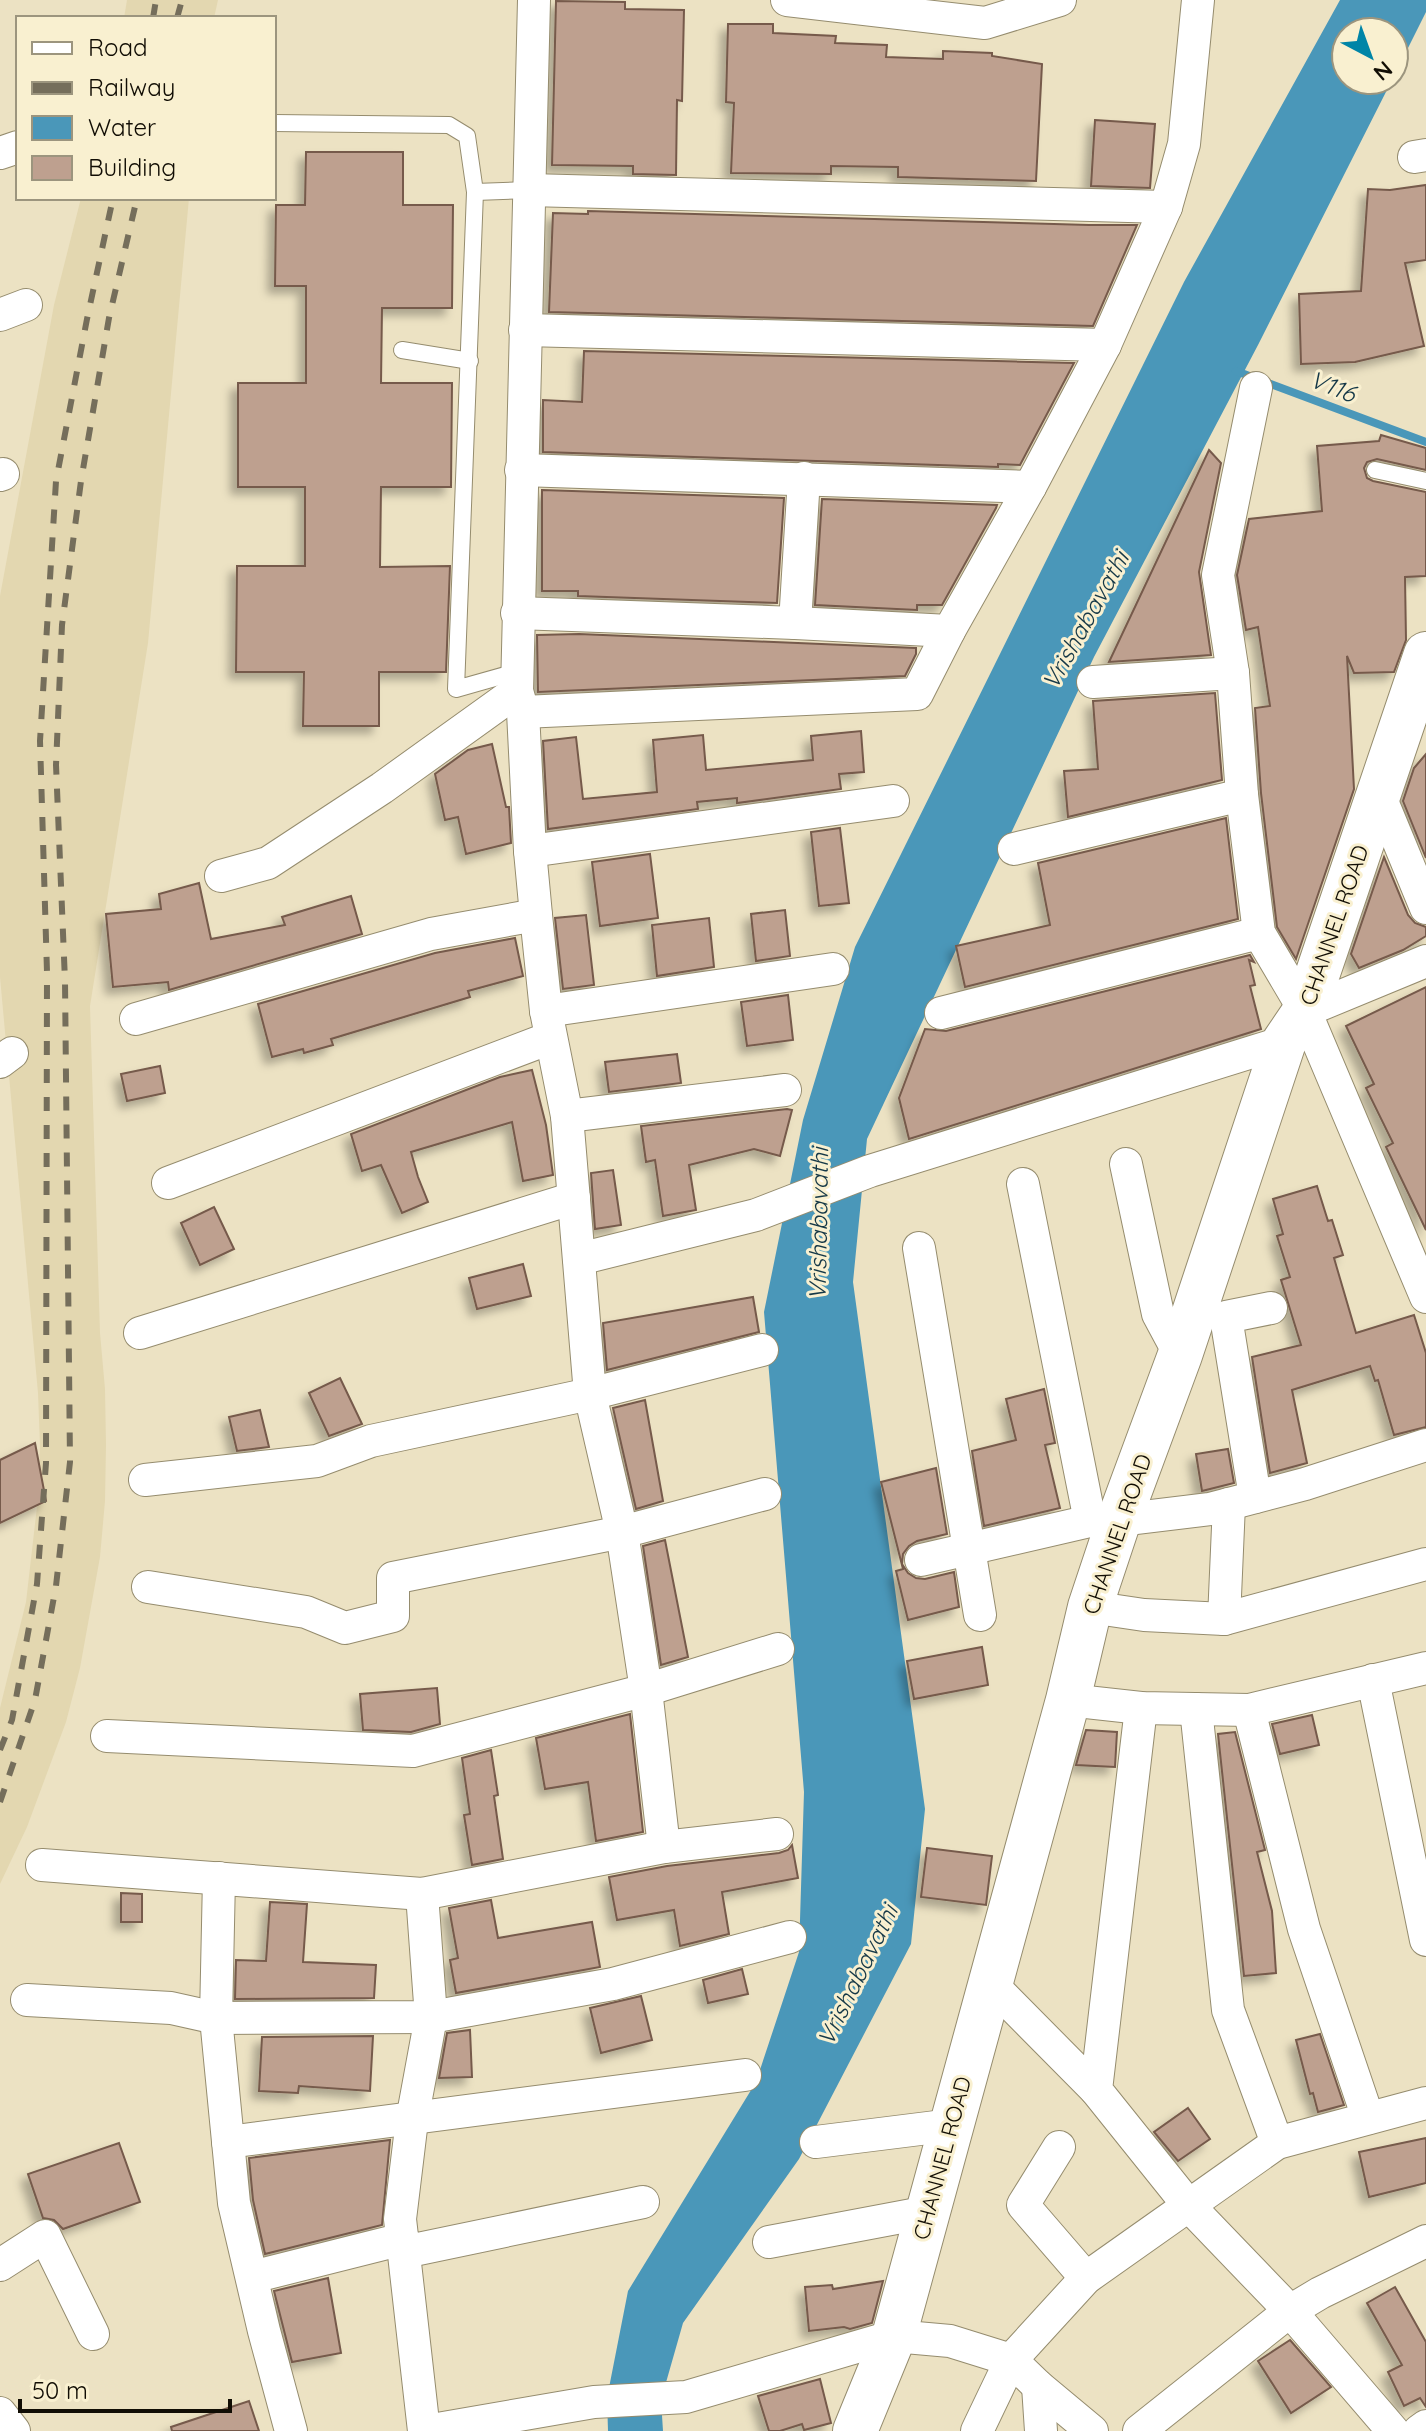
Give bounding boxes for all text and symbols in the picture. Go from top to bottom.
legend [16,16,276,200]
north arrow [1330,16,1410,96]
text: Road [88,32,148,62]
text: N [1368,55,1398,87]
text: Railway [88,72,175,102]
text: Water [88,112,156,142]
text: Building [88,152,176,182]
water label: V116 [1306,364,1361,409]
water label: Vrishabavathi [1035,544,1136,694]
street label: CHANNEL ROAD [1293,841,1375,1009]
water label: Vrishabavathi [802,1145,834,1300]
street label: CHANNEL ROAD [1076,1450,1158,1618]
water label: Vrishabavathi [810,1897,905,2050]
street label: CHANNEL ROAD [907,2073,977,2243]
scale bar [20,2363,230,2413]
text: 50 m [32,2375,88,2405]

